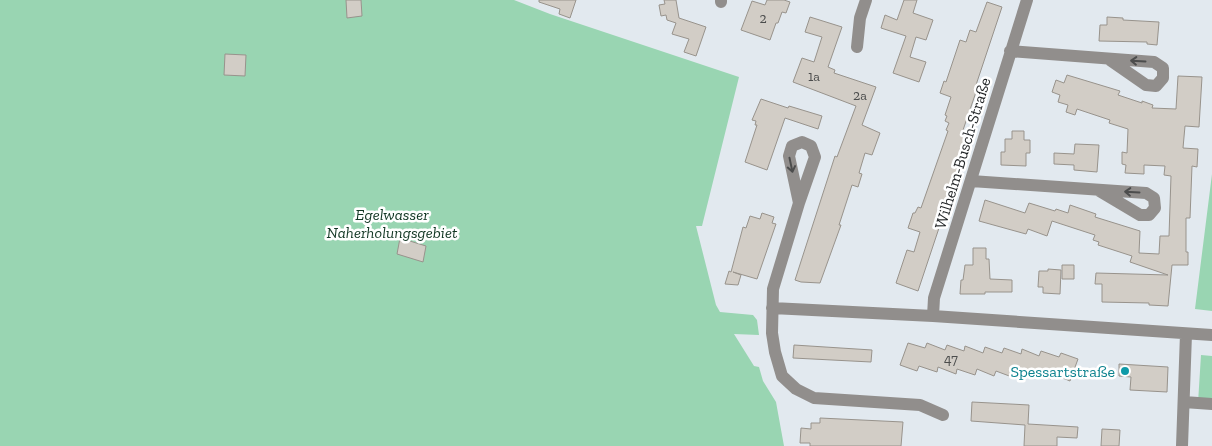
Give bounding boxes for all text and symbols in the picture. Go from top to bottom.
house number: 2 [759,10,767,27]
one-way arrow [1130,57,1146,66]
house number: 1a [808,68,820,85]
street label: Wilhelm-Busch-Straße [930,75,995,231]
house number: 2a [853,87,867,104]
one-way arrow [787,156,796,172]
one-way arrow [1124,187,1140,196]
park label: Egelwasser Naherholungsgebiet [327,205,458,242]
house number: 47 [944,351,958,368]
place label: Spessartstraße [1010,362,1115,381]
marker: Spessartstraße [1119,365,1131,377]

